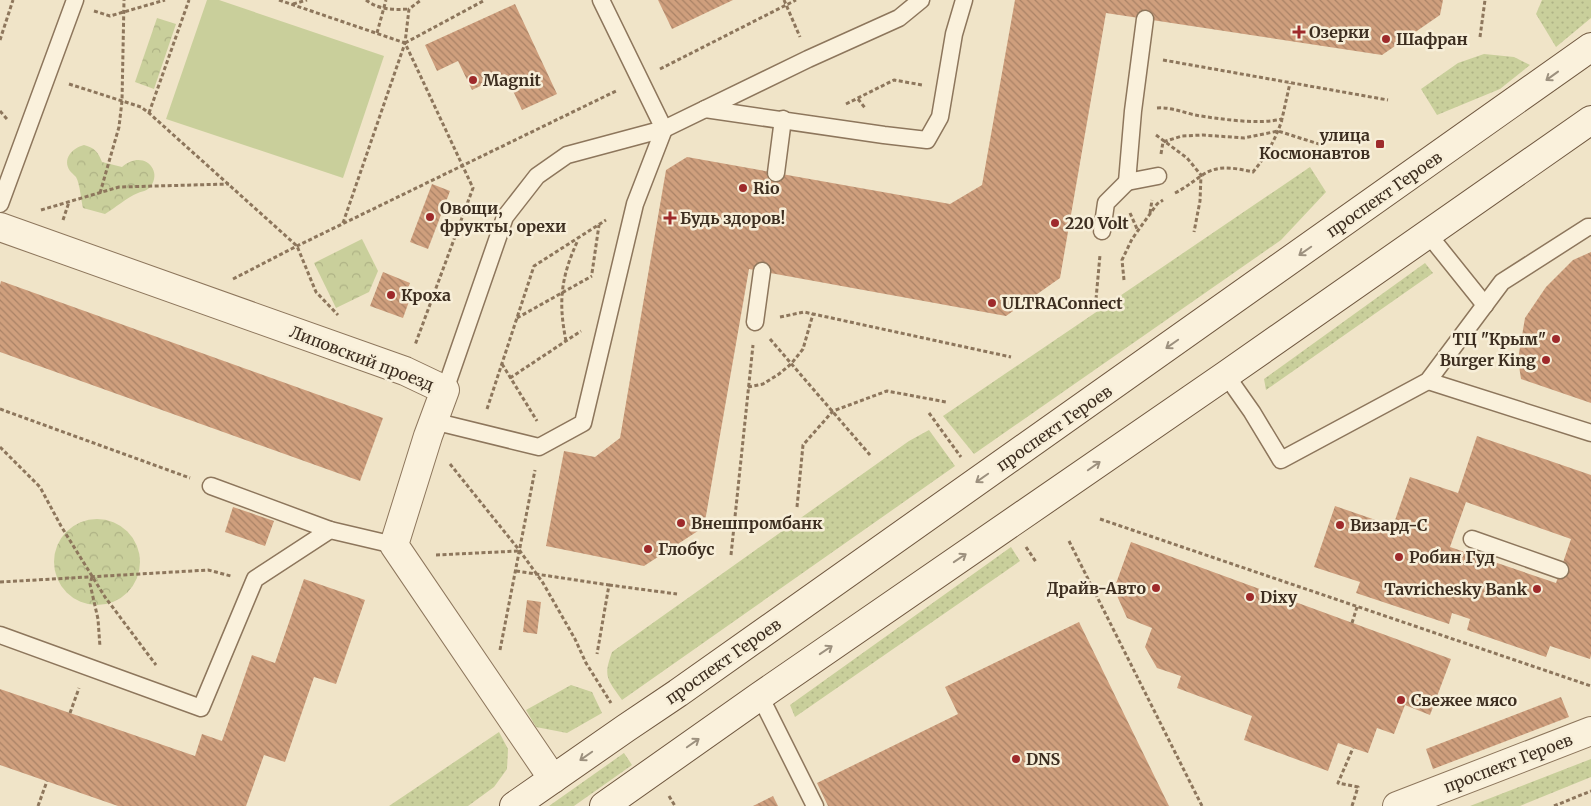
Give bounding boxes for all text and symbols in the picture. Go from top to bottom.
place label: Озерки [1309,22,1370,42]
marker: Озерки [1293,26,1305,38]
place label: Шафран [1396,29,1468,49]
marker: Шафран [1380,33,1392,45]
place label: Magnit [483,70,541,90]
one-way arrow [1545,71,1559,81]
marker: Magnit [467,74,479,86]
place label: улица Космонавтов [1259,125,1370,163]
marker: улица Космонавтов [1374,138,1386,150]
street label: проспект Героев [1322,147,1446,241]
place label: Rio [753,178,780,198]
marker: Rio [737,182,749,194]
place label: Овощи, фрукты, орехи [440,198,566,237]
place label: Будь здоров! [680,208,785,228]
marker: Овощи, фрукты, орехи [424,211,436,223]
marker: Будь здоров! [664,212,676,224]
place label: 220 Volt [1065,213,1129,233]
marker: 220 Volt [1049,217,1061,229]
one-way arrow [1298,246,1312,256]
place label: Кроха [401,285,451,305]
marker: Кроха [385,289,397,301]
place label: ULTRAConnect [1002,293,1123,313]
marker: ULTRAConnect [986,297,998,309]
street label: Липовский проезд [287,321,437,395]
place label: ТЦ "Крым" [1453,329,1546,349]
marker: ТЦ "Крым" [1550,333,1562,345]
one-way arrow [1165,339,1179,349]
place label: Burger King [1440,350,1536,370]
marker: Burger King [1540,354,1552,366]
street label: проспект Героев [992,381,1116,475]
one-way arrow [1087,461,1101,471]
one-way arrow [976,473,989,484]
place label: Внешпромбанк [691,513,823,533]
place label: Визард-С [1350,515,1428,535]
marker: Внешпромбанк [675,517,687,529]
marker: Визард-С [1334,519,1346,531]
place label: Глобус [658,539,714,559]
marker: Глобус [642,543,654,555]
place label: Робин Гуд [1409,547,1495,567]
marker: Робин Гуд [1393,551,1405,563]
one-way arrow [953,553,967,563]
place label: Драйв-Авто [1047,578,1146,598]
place label: Tavrichesky Bank [1384,579,1528,599]
marker: Драйв-Авто [1150,582,1162,594]
marker: Tavrichesky Bank [1531,583,1543,595]
place label: Dixy [1260,587,1298,607]
marker: Dixy [1244,591,1256,603]
street label: проспект Героев [661,614,785,708]
one-way arrow [819,645,833,655]
place label: Свежее мясо [1411,690,1517,710]
marker: Свежее мясо [1395,694,1407,706]
street label: проспект Героев [1441,729,1575,797]
one-way arrow [686,738,700,748]
place label: DNS [1026,749,1060,769]
one-way arrow [579,751,593,761]
marker: DNS [1010,753,1022,765]

